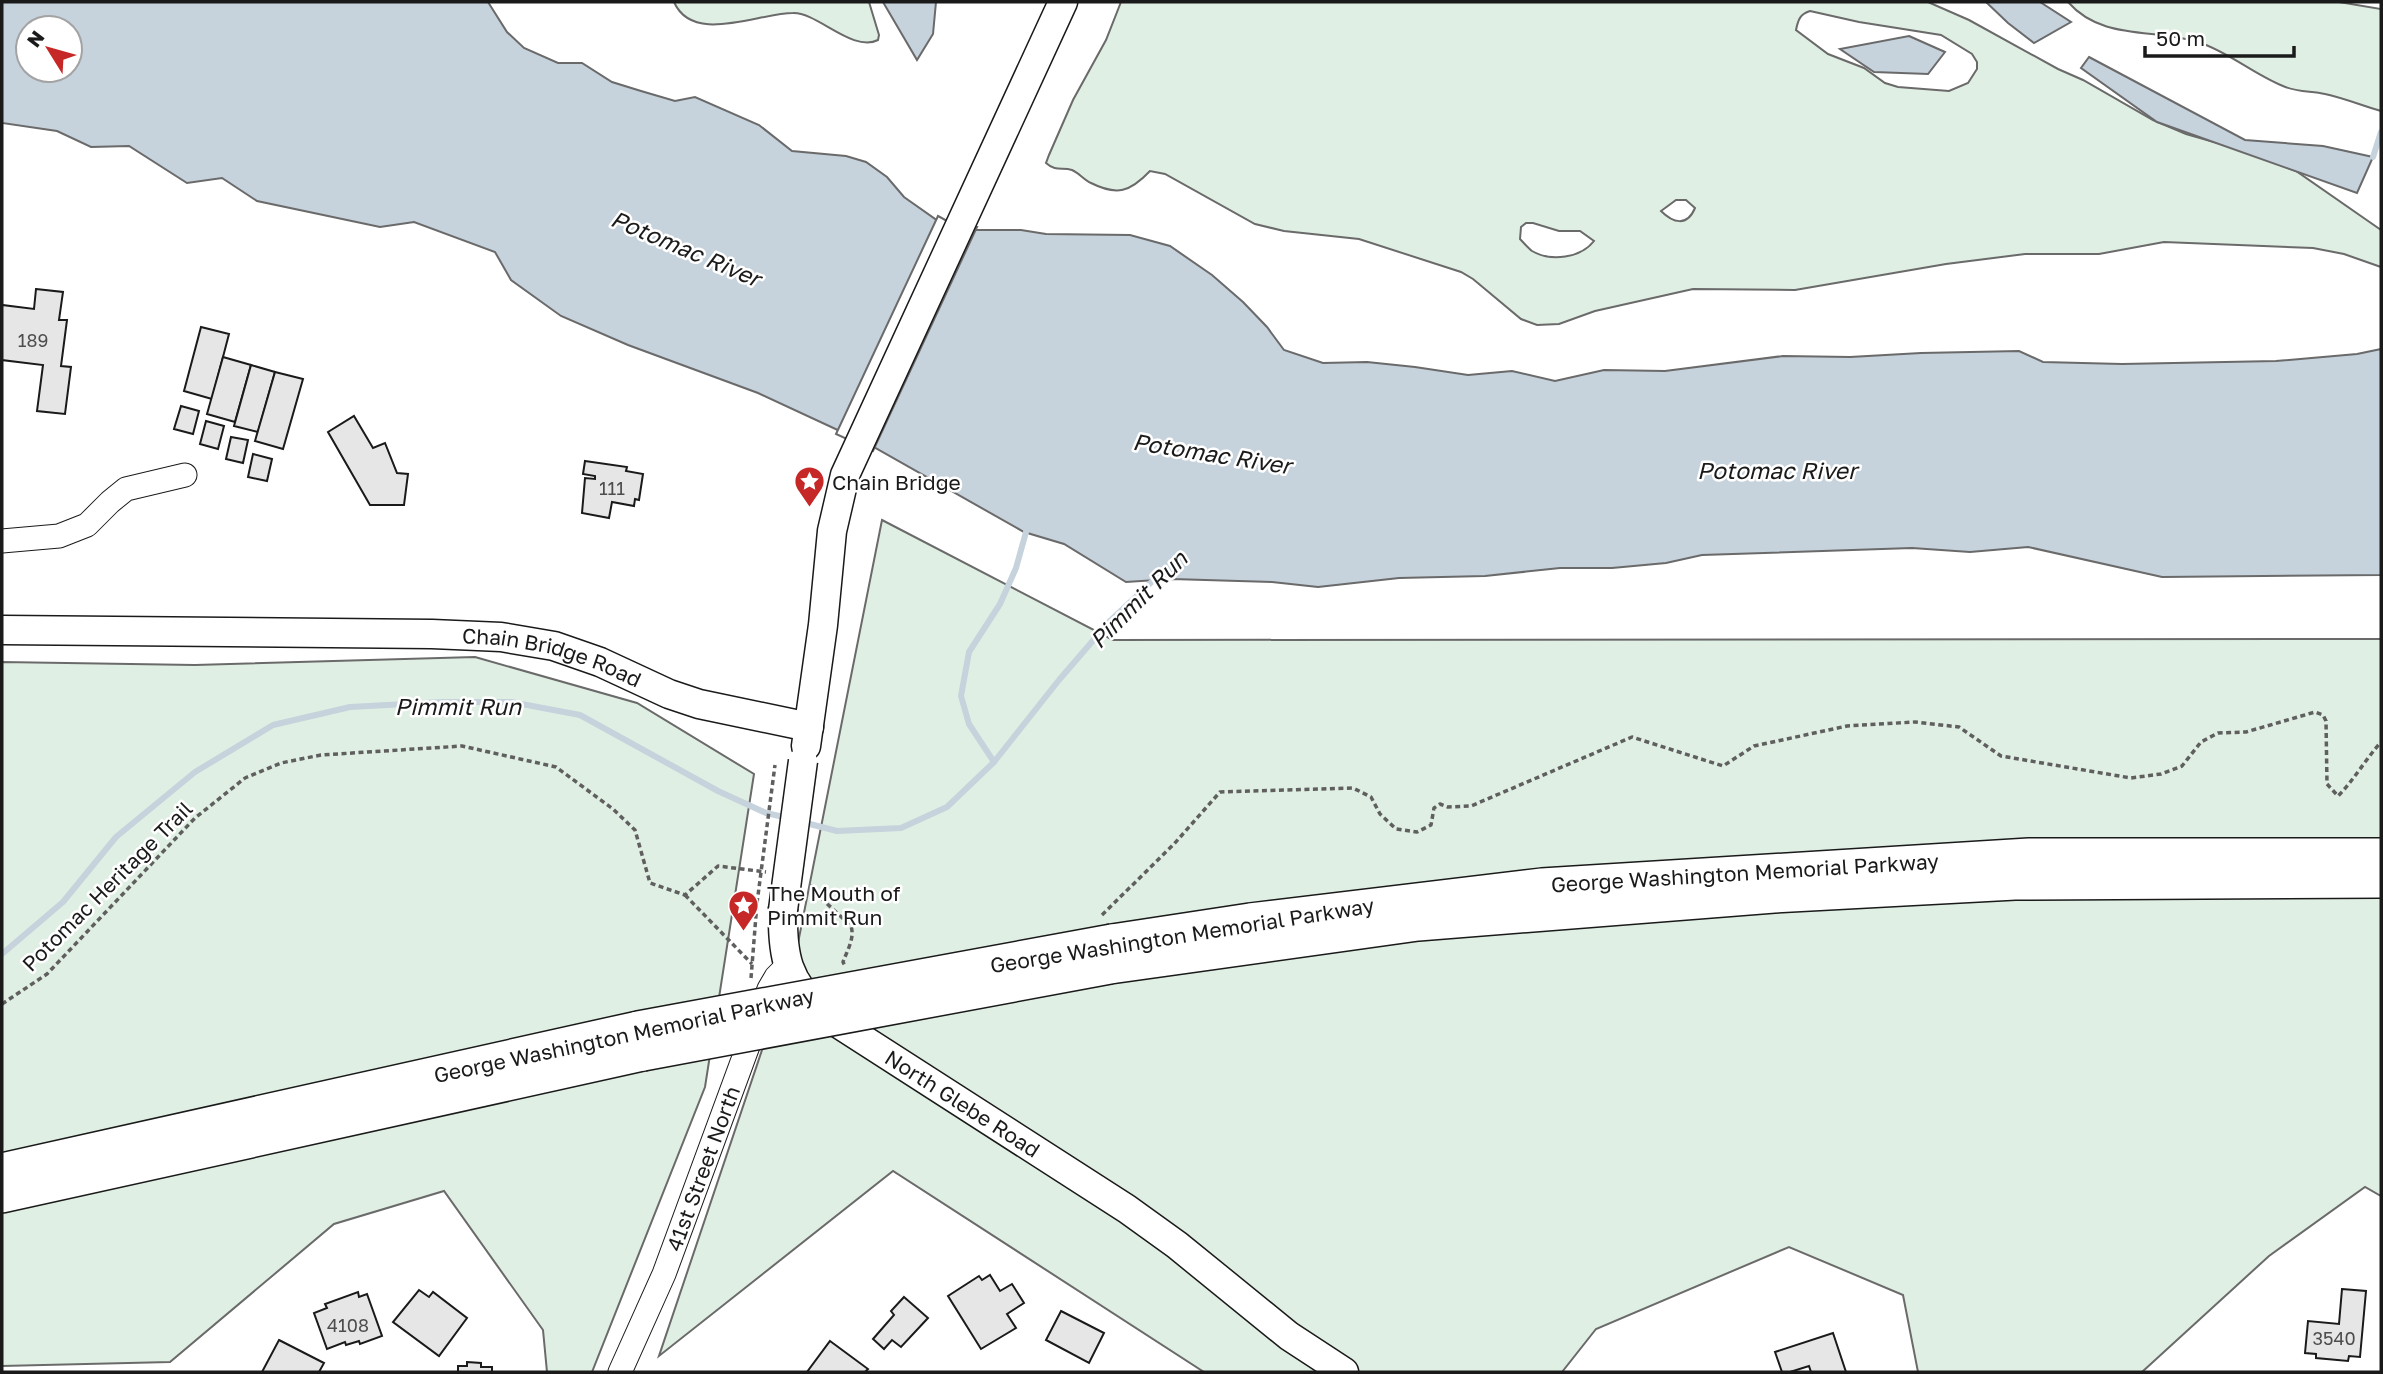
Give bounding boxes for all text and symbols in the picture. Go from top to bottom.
north arrow [14,14,84,84]
scale bar [2145,14,2294,58]
text: 50 m [2156,25,2205,51]
text: N [21,26,49,51]
water label: Potomac River [607,204,768,293]
house number: 189 [18,329,48,351]
water label: Potomac River [1131,427,1296,480]
water label: Potomac River [1697,456,1860,484]
place icon: Chain Bridge [792,465,826,509]
place label: Chain Bridge [832,469,961,495]
house number: 111 [599,477,625,499]
water label: Pimmit Run [1083,544,1193,654]
street label: Chain Bridge Road [462,622,646,692]
water label: Pimmit Run [395,692,522,720]
street label: Potomac Heritage Trail [16,795,198,977]
street label: George Washington Memorial Parkway [1550,848,1940,897]
place label: The Mouth of Pimmit Run [767,880,901,930]
place icon: The Mouth of Pimmit Run [727,888,761,932]
street label: George Washington Memorial Parkway [988,892,1376,978]
street label: George Washington Memorial Parkway [431,982,817,1088]
street label: North Glebe Road [880,1044,1045,1163]
street label: 41st Street North [661,1082,745,1254]
house number: 4108 [327,1314,369,1336]
house number: 3540 [2312,1327,2356,1349]

